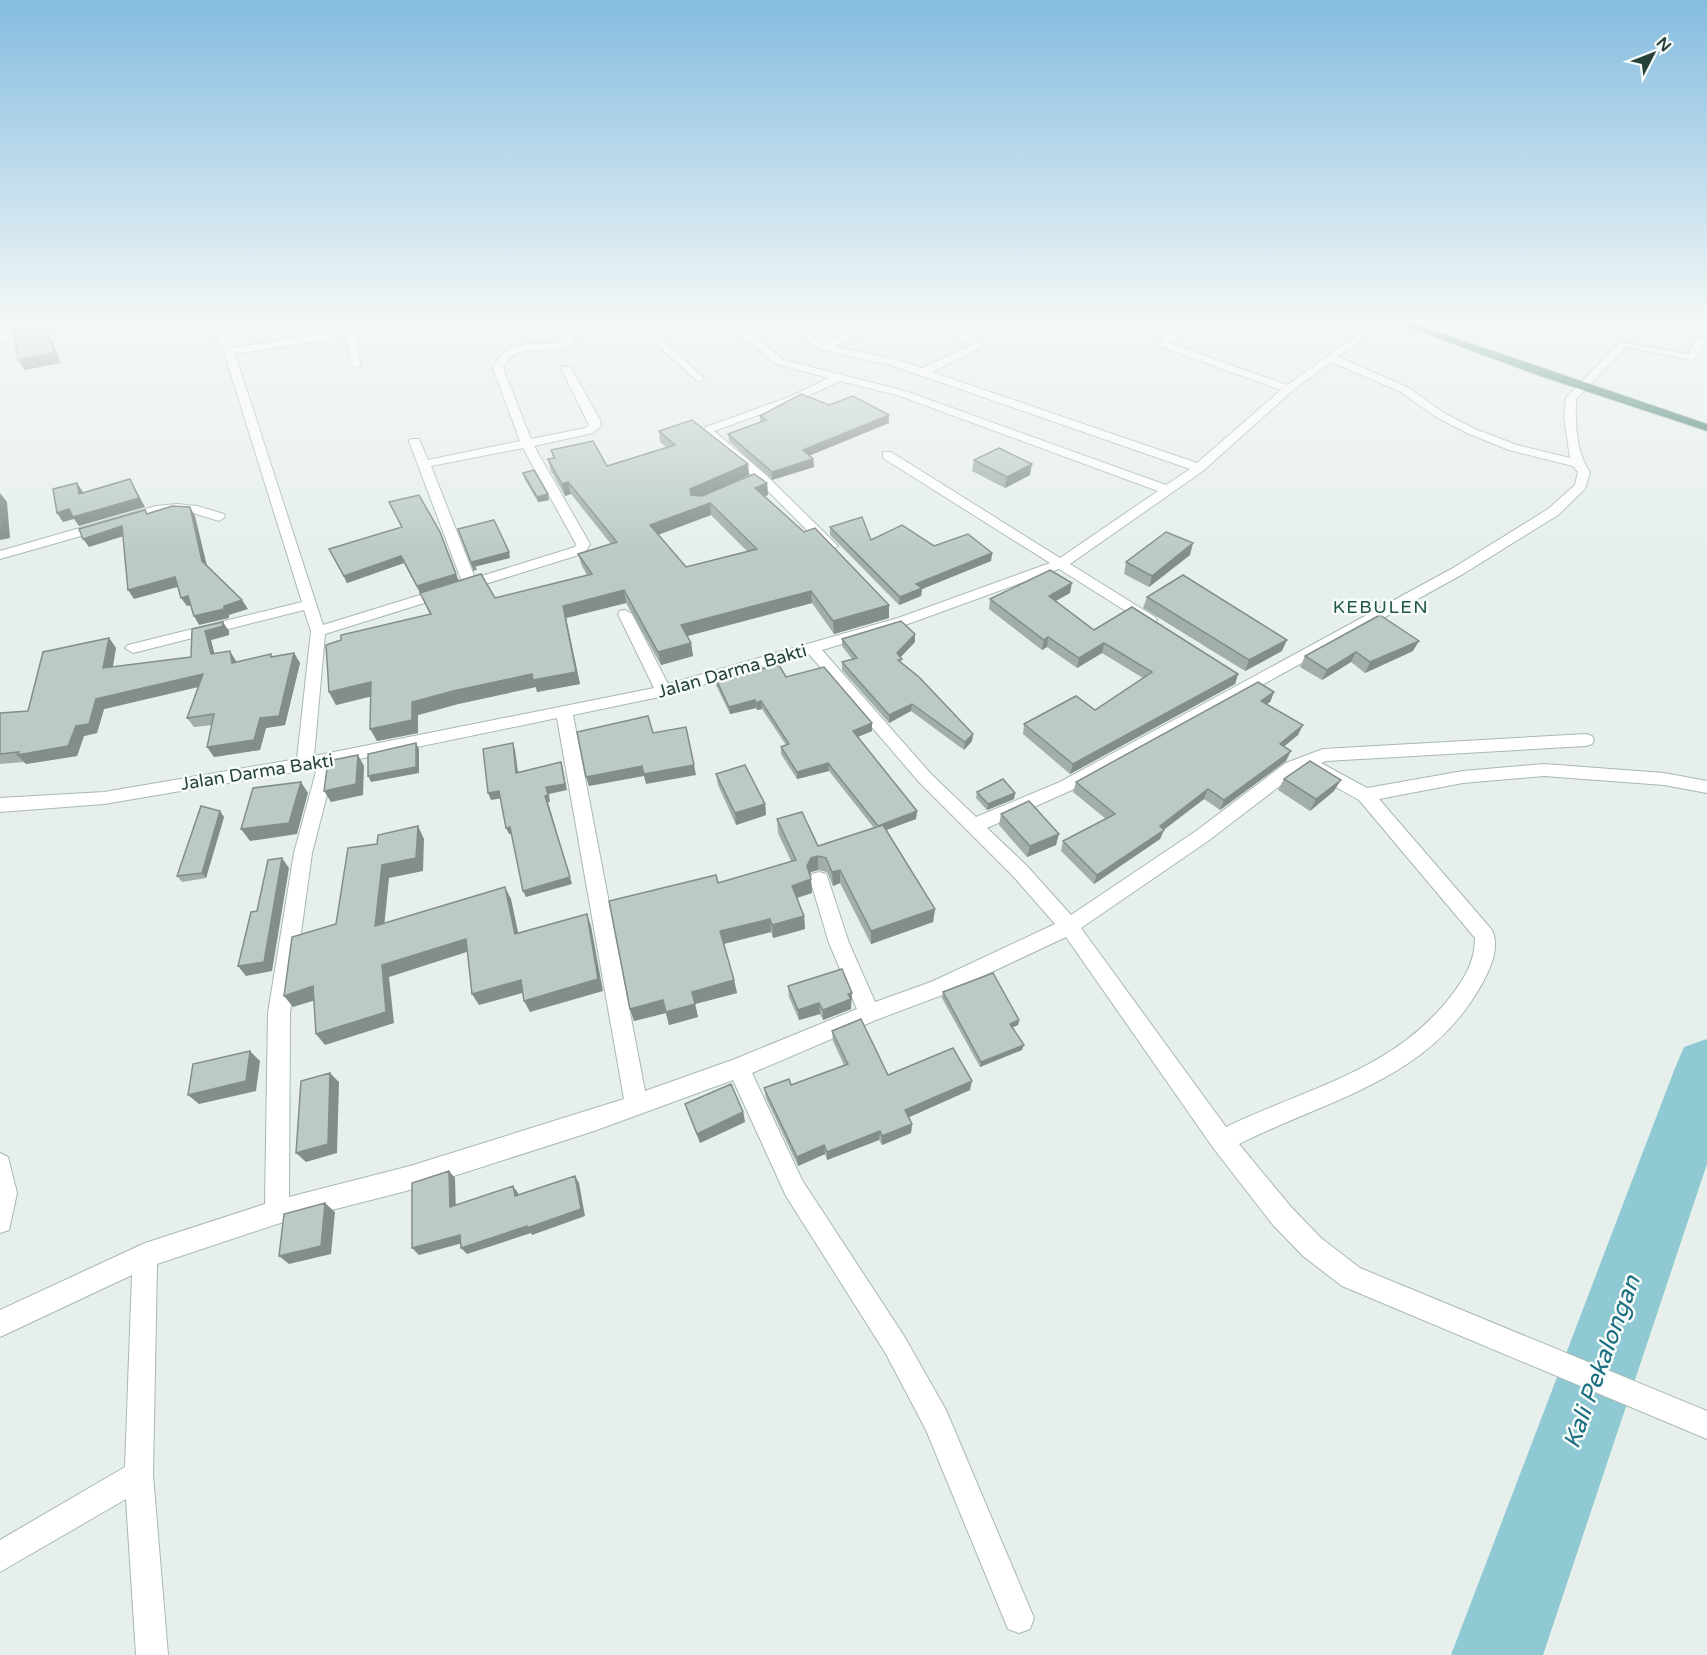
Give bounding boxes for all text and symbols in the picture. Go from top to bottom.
north arrow [1623,24,1683,84]
text: N [1652,33,1675,56]
district label: KEBULEN [1333,596,1429,618]
street label: Jalan Darma Bakti [655,639,809,703]
street label: Jalan Darma Bakti [179,749,335,795]
water label: Kali Pekalongan [1557,1270,1647,1452]

